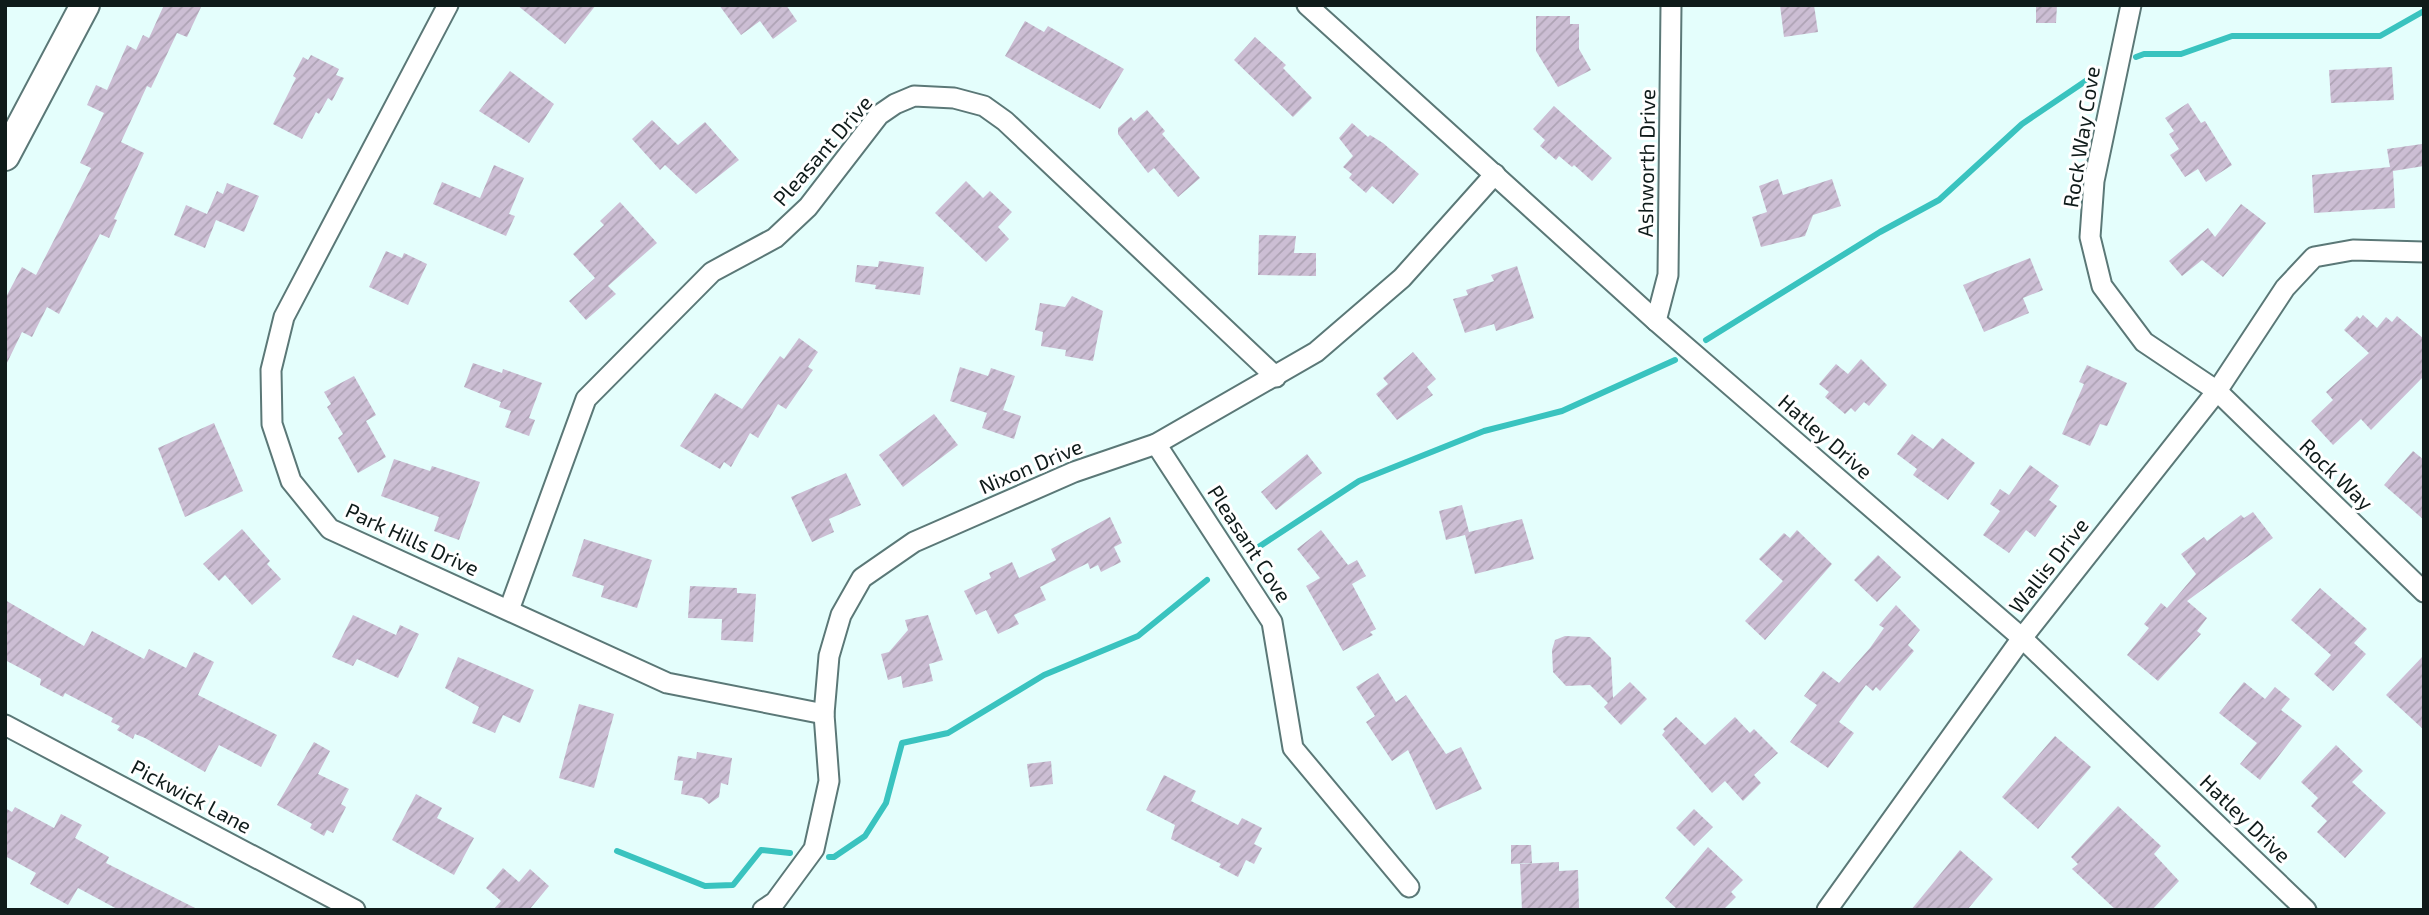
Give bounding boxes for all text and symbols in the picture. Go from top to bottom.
street label: Rock Way Cove [2057,64,2104,209]
street label: Ashworth Drive [1632,89,1659,237]
street label: Pleasant Drive [767,90,877,210]
street label: Hatley Drive [1774,388,1878,483]
street label: Nixon Drive [975,433,1086,499]
street label: Rock Way [2295,433,2379,515]
street label: Pleasant Cove [1203,480,1297,606]
street label: Park Hills Drive [342,497,483,580]
street label: Wallis Drive [2003,512,2093,618]
street label: Pickwick Lane [127,754,256,838]
street label: Hatley Drive [2196,769,2297,867]

